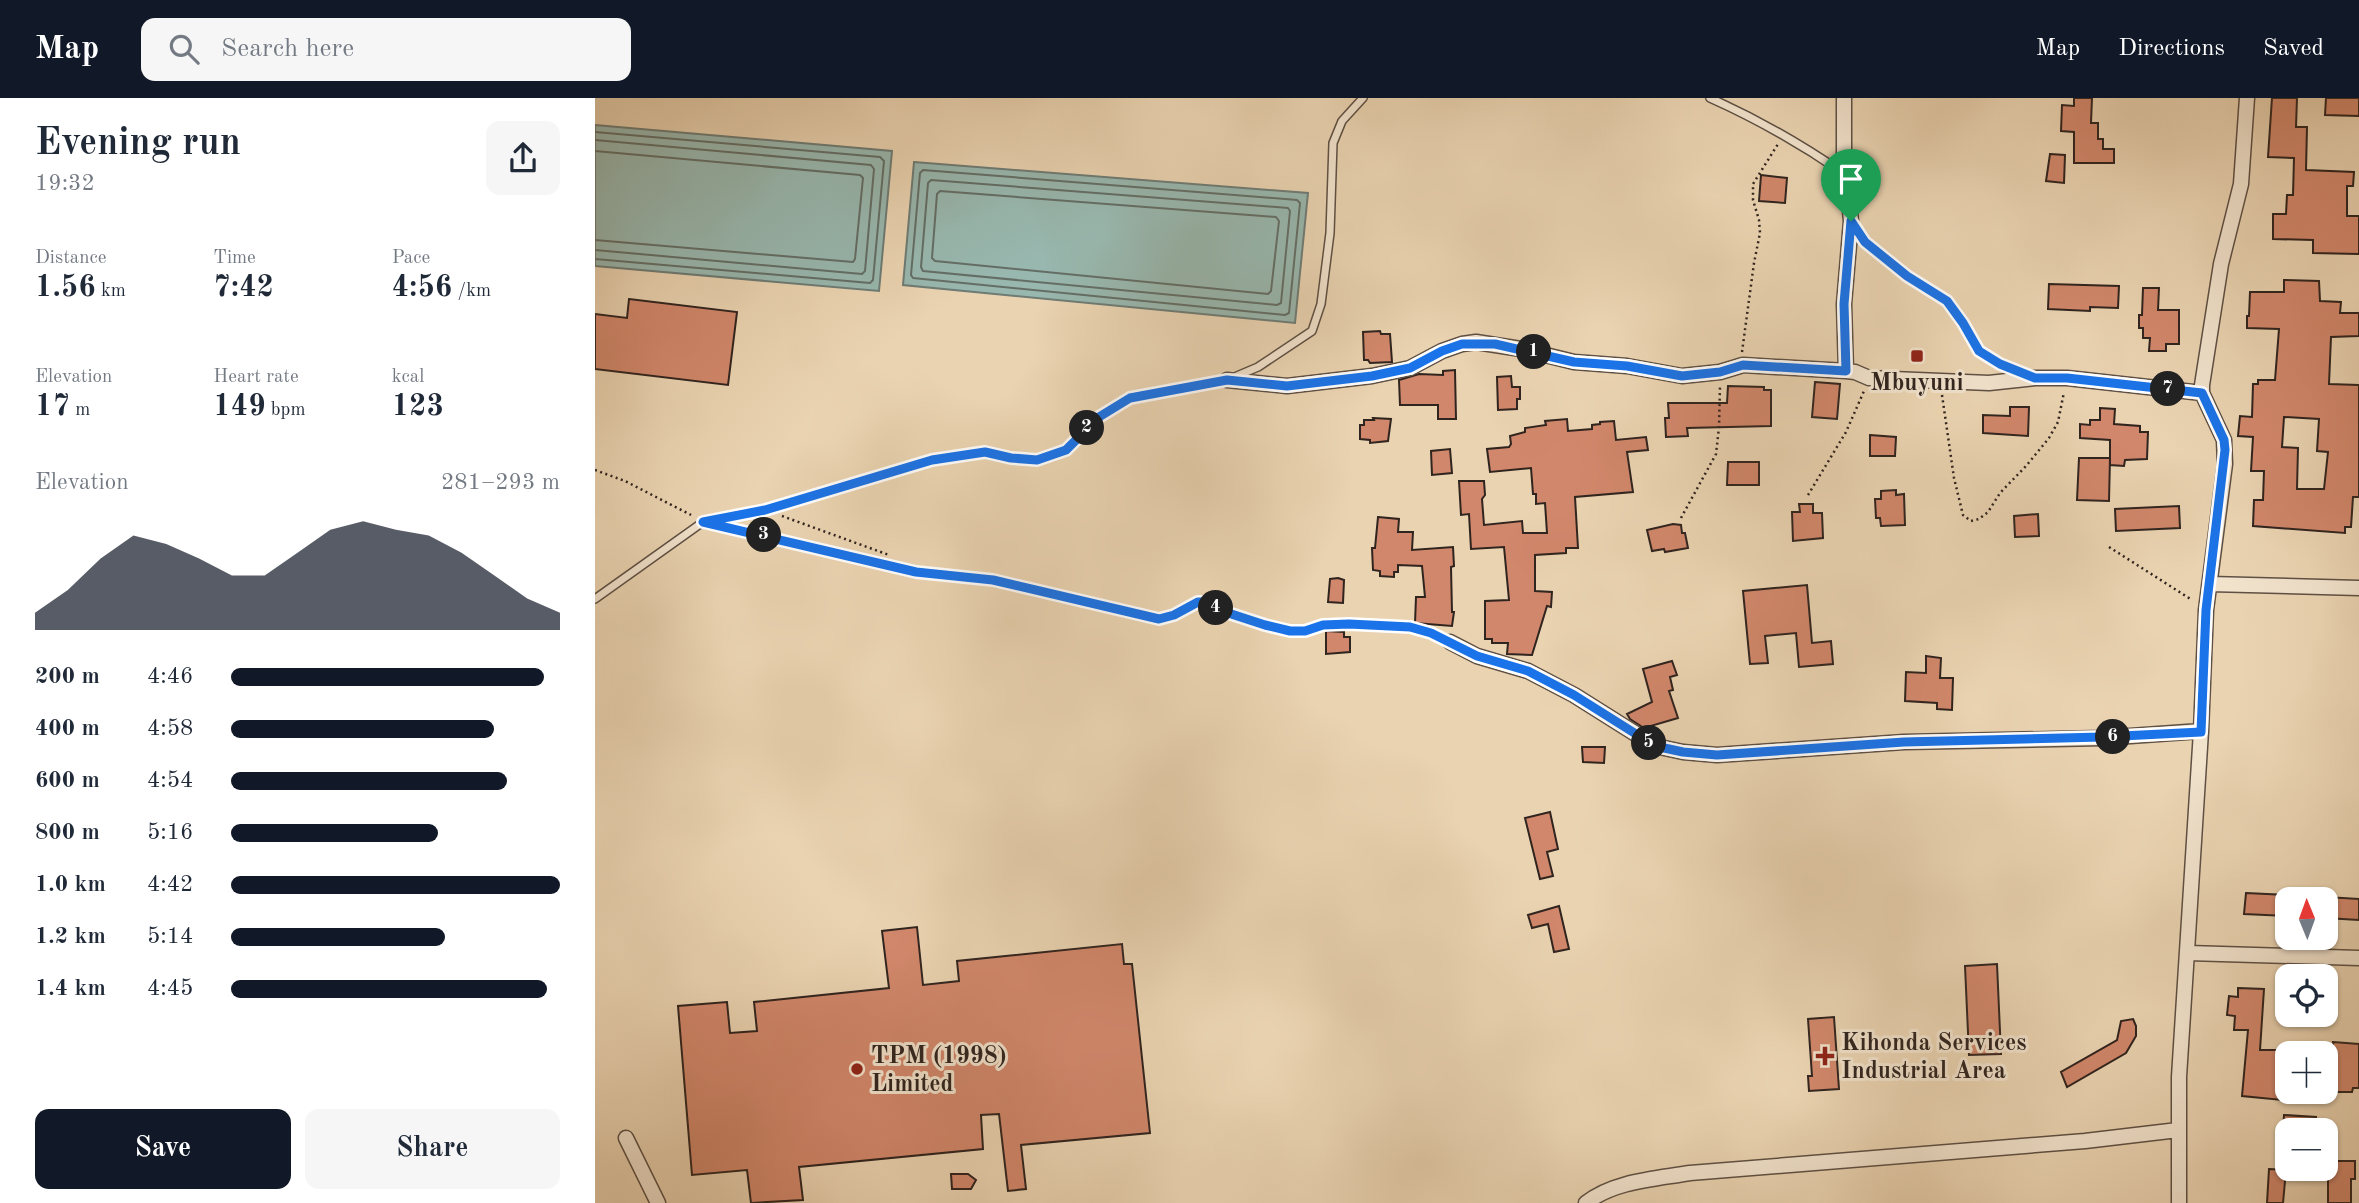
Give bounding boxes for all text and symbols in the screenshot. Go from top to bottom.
search box [141,18,631,81]
icon: search [165,30,203,68]
text: Map [35,33,99,66]
text: Search here [221,36,354,62]
text: Map [2036,37,2080,61]
text: Directions [2118,37,2225,61]
text: Saved [2263,37,2324,61]
button: share [486,121,560,195]
text: Evening run [35,125,241,163]
pin [1821,149,1881,221]
icon: arrive [1832,160,1870,198]
text: 19:32 [35,172,95,195]
text: Distance [35,249,107,268]
text: Time [213,249,256,268]
text: Pace [392,249,430,268]
text: 1.56 [35,273,96,303]
text: 7:42 [213,273,274,303]
text: 4:56 [392,273,452,303]
text: km [96,282,126,301]
text: /km [452,282,491,301]
pin: 1 [1517,334,1551,370]
text: 1 [1528,342,1539,361]
marker: Mbuyuni [1909,348,1925,364]
text: Elevation [35,368,112,387]
text: Heart rate [213,368,299,387]
text: kcal [392,368,424,387]
place label: Mbuyuni [1870,372,1964,396]
pin: 7 [2151,372,2185,406]
text: 7 [2162,379,2173,398]
text: 17 [35,392,70,422]
text: 149 [213,392,266,422]
text: 123 [392,392,444,422]
text: m [70,401,90,420]
text: bpm [266,401,306,420]
pin: 2 [1070,410,1105,446]
text: 2 [1081,418,1092,437]
text: Elevation [35,471,129,494]
text: 281–293 m [441,471,560,494]
pin: 3 [747,518,781,552]
text: 3 [758,525,769,544]
pin: 4 [1199,590,1233,626]
text: 4 [1210,598,1221,617]
text: 200 m [35,665,100,688]
text: 4:46 [147,665,193,688]
text: 400 m [35,717,100,740]
text: 4:58 [147,717,193,740]
pin: 6 [2095,720,2131,754]
pin: 5 [1631,726,1667,760]
text: 6 [2107,727,2118,746]
text: 5 [1643,733,1654,752]
text: 600 m [35,769,100,792]
text: 4:54 [147,769,193,792]
text: 800 m [35,821,100,844]
text: 5:16 [147,821,193,844]
text: 1.0 km [35,873,106,896]
text: 4:42 [147,873,193,896]
north arrow [2275,887,2338,950]
map controls [2275,887,2338,1181]
text: 1.2 km [35,925,106,948]
text: 5:14 [147,925,193,948]
button: locate [2275,964,2338,1027]
text: 1.4 km [35,977,106,1000]
text: 4:45 [147,977,193,1000]
place label: Kihonda Services Industrial Area [1841,1032,2027,1084]
button: + [2275,1041,2338,1104]
place label: TPM (1998) Limited [871,1044,1007,1097]
marker: Kihonda Services Industrial Area [1815,1046,1835,1066]
marker: TPM (1998) Limited [849,1061,865,1077]
button: Save [35,1109,291,1189]
button: Share [305,1109,560,1189]
button: − [2275,1118,2338,1181]

